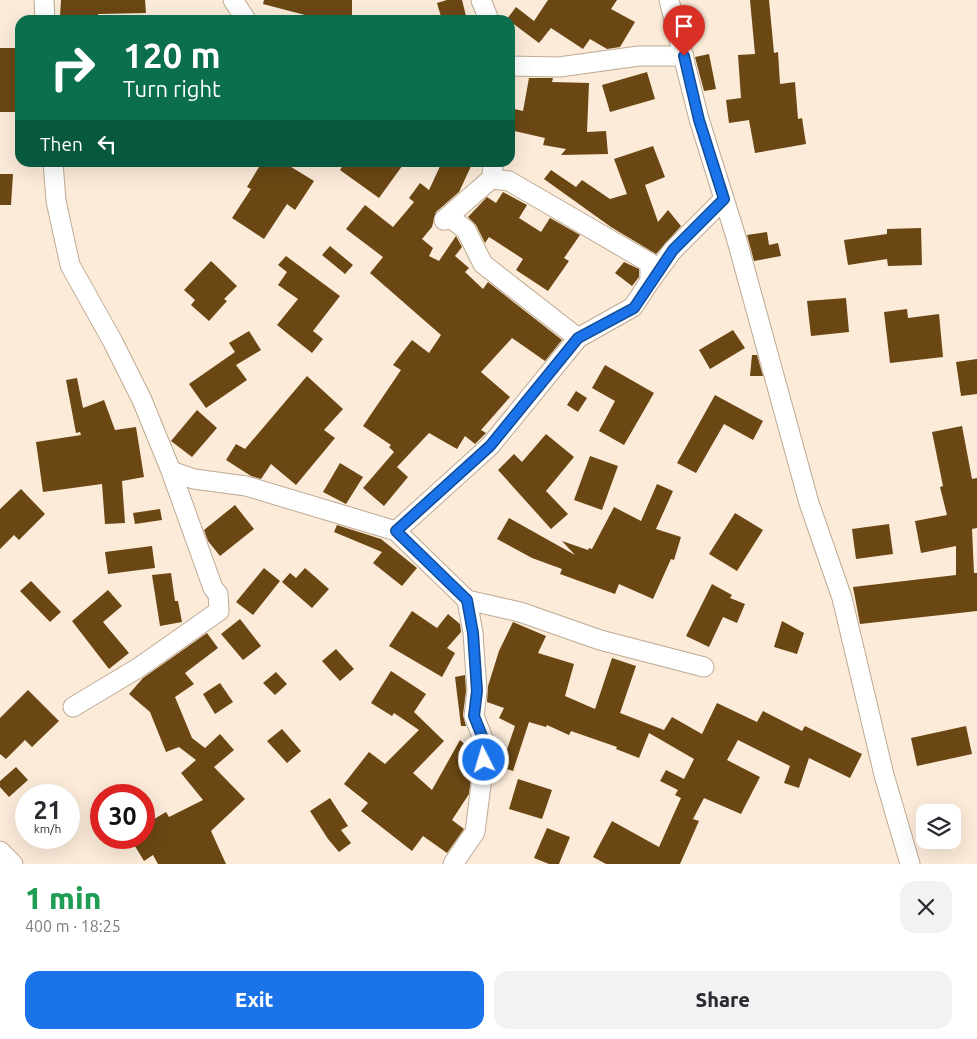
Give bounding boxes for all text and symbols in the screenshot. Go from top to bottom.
pin [663,5,705,56]
icon: arrive [670,12,698,40]
icon: right [40,35,105,100]
text: 120 m [123,35,221,75]
text: Turn right [123,76,221,101]
icon: left [93,130,121,158]
text: Then [40,133,83,155]
position arrow [457,733,509,785]
speed limit sign: 30 [90,784,155,849]
text: 21 [33,796,62,824]
map controls [916,804,961,849]
button: layers [916,804,961,849]
text: km/h [34,822,61,835]
text: 1 min [25,881,101,915]
button: close [900,881,952,933]
text: 400 m · 18:25 [25,917,121,935]
button: Exit [25,971,484,1029]
button: Share [494,971,952,1029]

